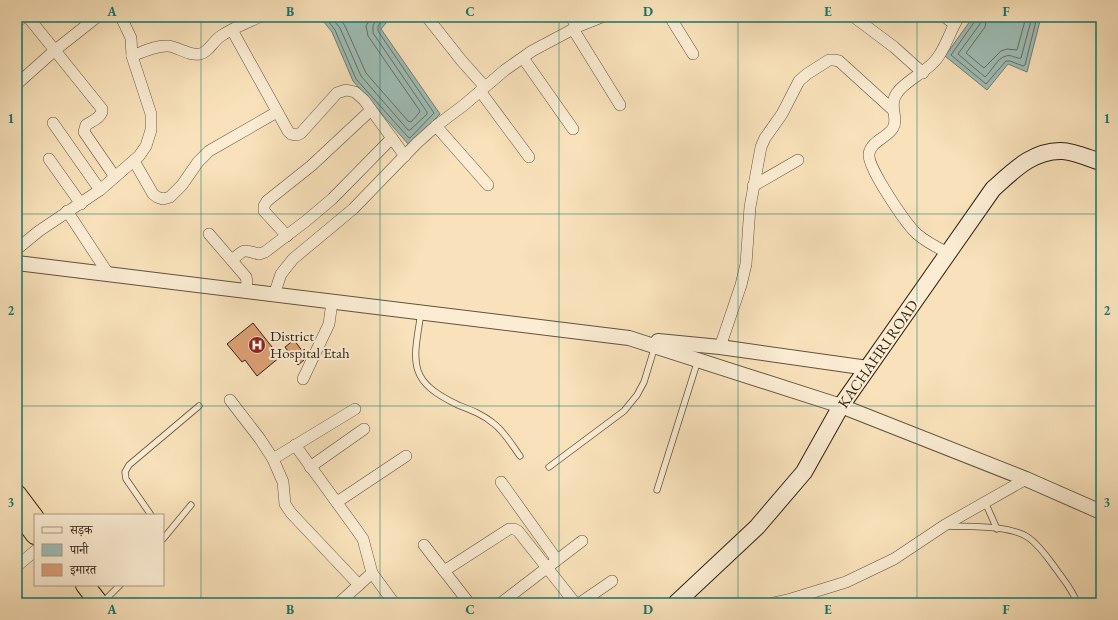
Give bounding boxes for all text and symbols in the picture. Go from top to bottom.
text: A [106,3,117,20]
text: B [286,3,294,20]
text: C [465,3,475,20]
text: D [643,3,653,20]
text: E [824,3,832,20]
text: F [1002,3,1010,20]
text: 1 [8,110,15,127]
text: 1 [1104,110,1111,127]
street label: KACHAHRI ROAD [833,296,922,411]
text: 2 [8,302,15,319]
text: 2 [1104,302,1111,319]
place label: District Hospital Etah [270,326,350,362]
hospital icon: District Hospital Etah [247,335,267,355]
text: 3 [8,494,15,511]
text: 3 [1104,494,1111,511]
legend [34,514,164,586]
text: सड़क [69,522,94,538]
text: पानी [69,542,89,558]
text: इमारत [69,562,97,578]
text: A [106,601,117,618]
text: B [286,601,294,618]
text: C [465,601,475,618]
text: D [643,601,653,618]
text: E [824,601,832,618]
text: F [1002,601,1010,618]

